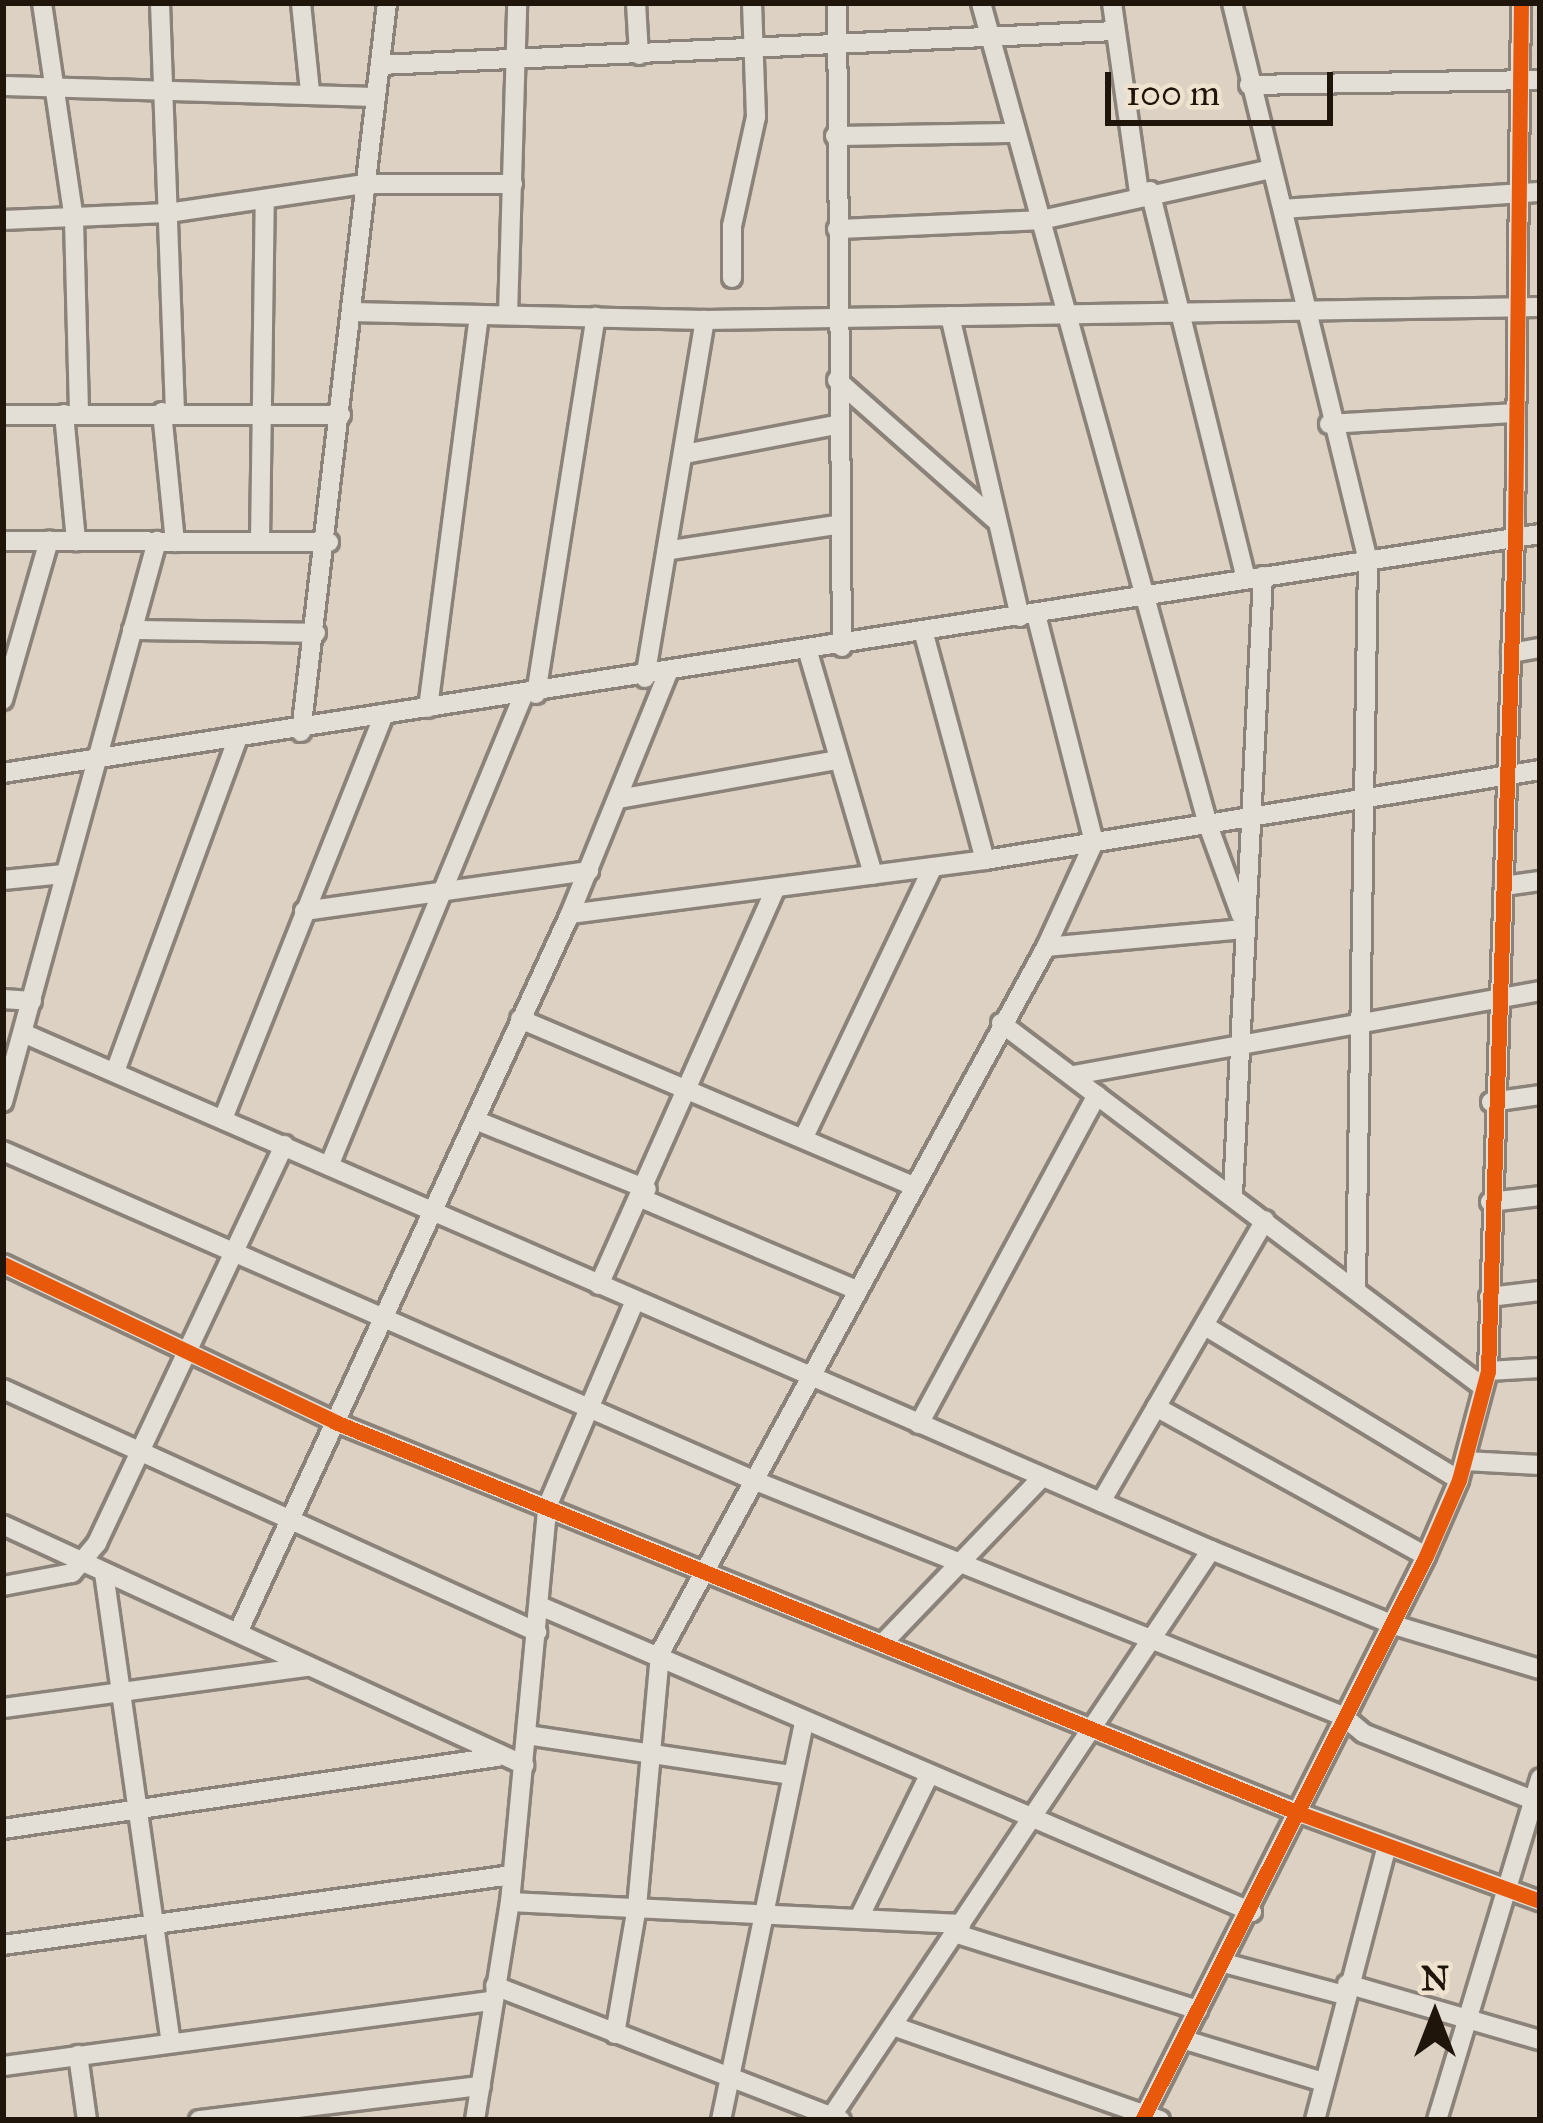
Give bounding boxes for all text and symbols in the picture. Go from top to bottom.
scale bar [1111,48,1339,122]
text: 100 m [1126,71,1220,115]
north arrow [1375,1955,1495,2075]
text: N [1421,1959,1449,1999]

